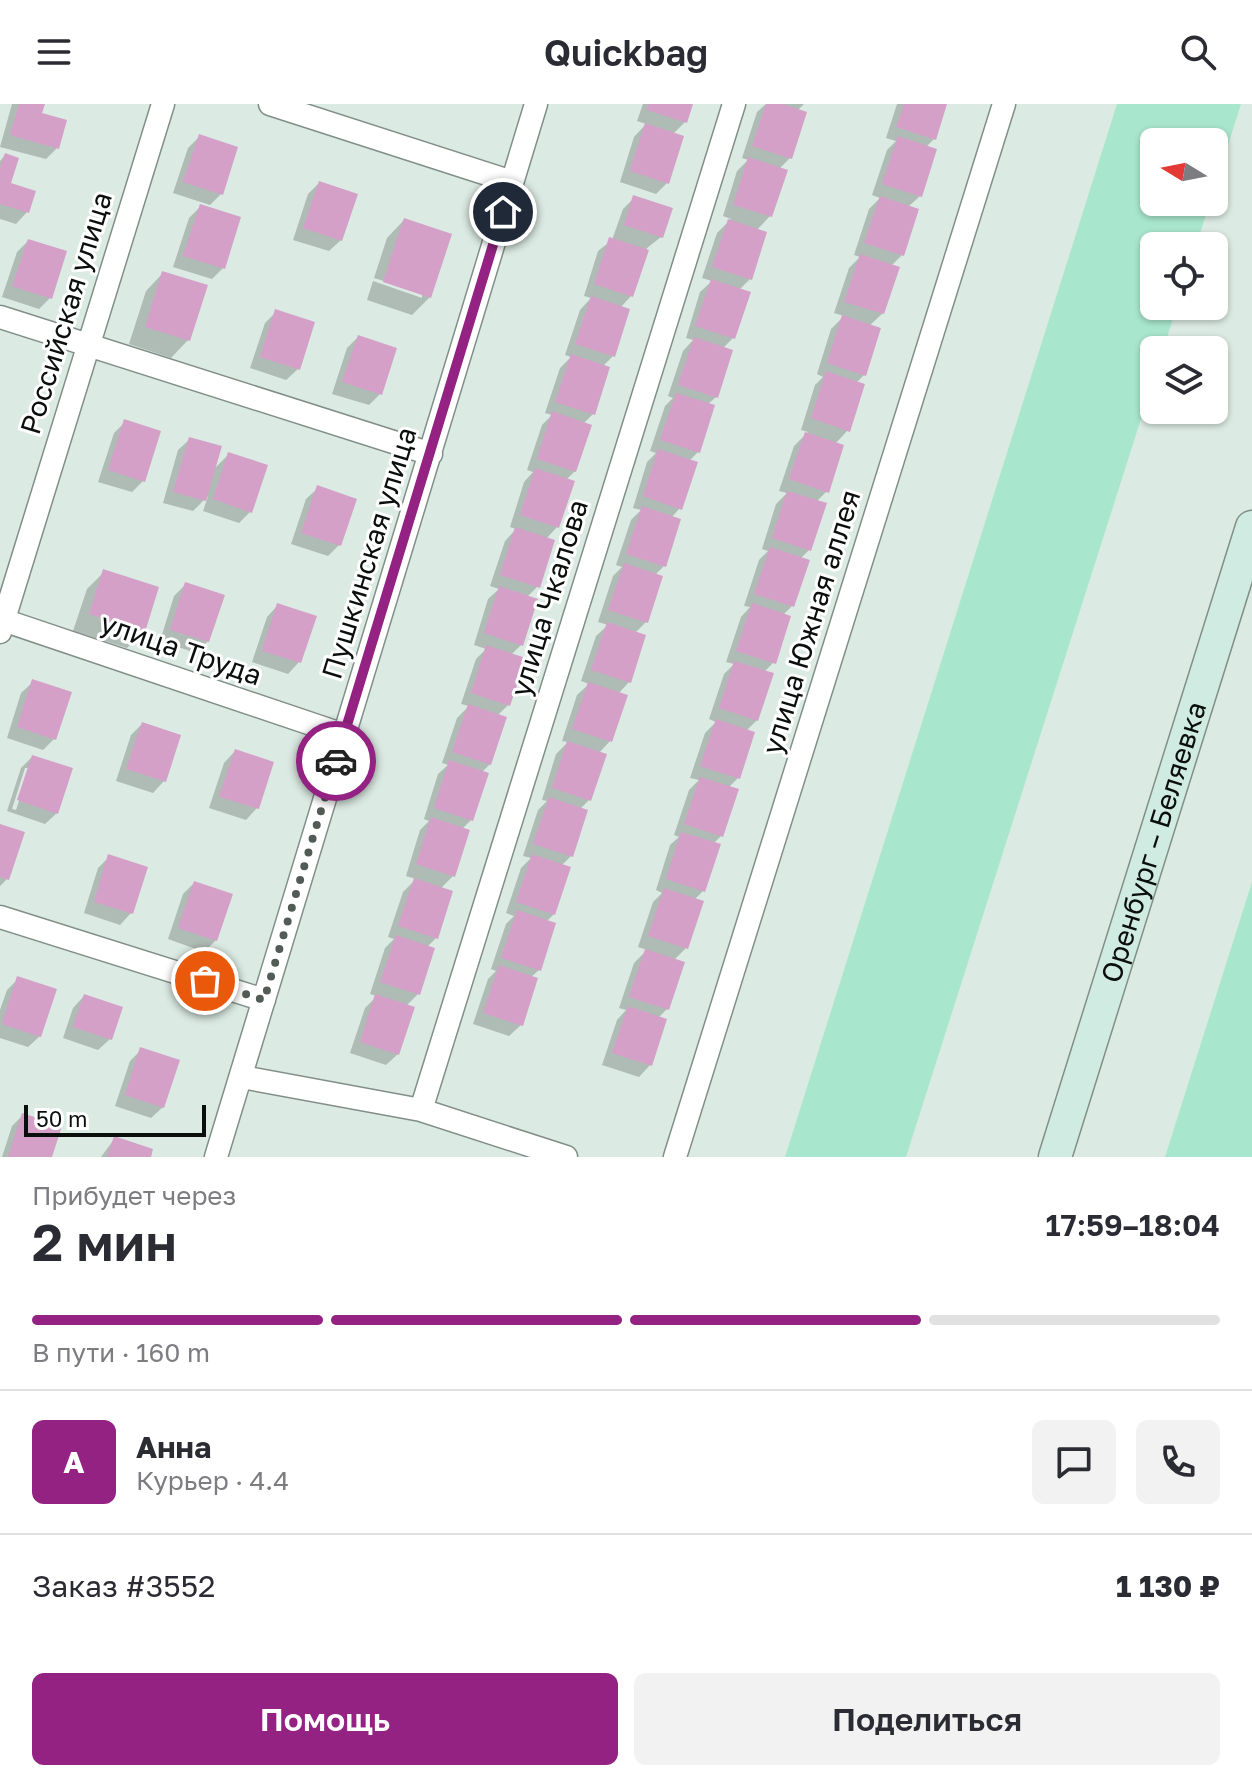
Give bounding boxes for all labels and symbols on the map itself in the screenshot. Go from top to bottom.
north arrow [1140,128,1228,216]
pin [469,178,537,246]
street label: Российская улица [13,188,118,438]
street label: Пушкинская улица [315,423,423,683]
street label: улица Южная аллея [755,486,866,758]
street label: улица Чкалова [503,495,594,700]
street label: улица Труда [96,606,266,692]
street label: Оренбург – Беляевка [1094,697,1212,987]
courier [296,721,376,801]
pin [171,947,239,1015]
scale bar [24,1101,206,1137]

